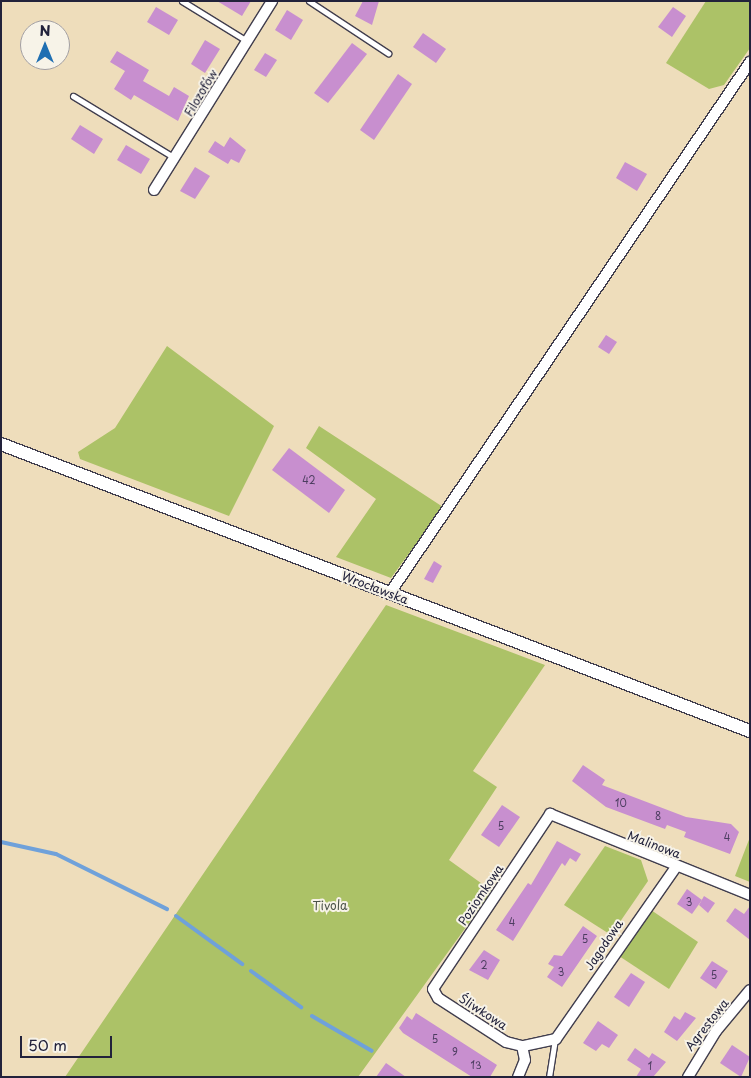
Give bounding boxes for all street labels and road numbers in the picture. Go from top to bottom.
street label: Filozofów [181,67,221,119]
street label: Wrocławska [340,569,410,607]
street label: Malinowa [626,828,682,862]
street label: Poziomkowa [455,862,507,928]
street label: Jagodowa [582,917,626,973]
street label: Śliwkowa [456,991,510,1033]
street label: Agrestowa [682,996,732,1054]

